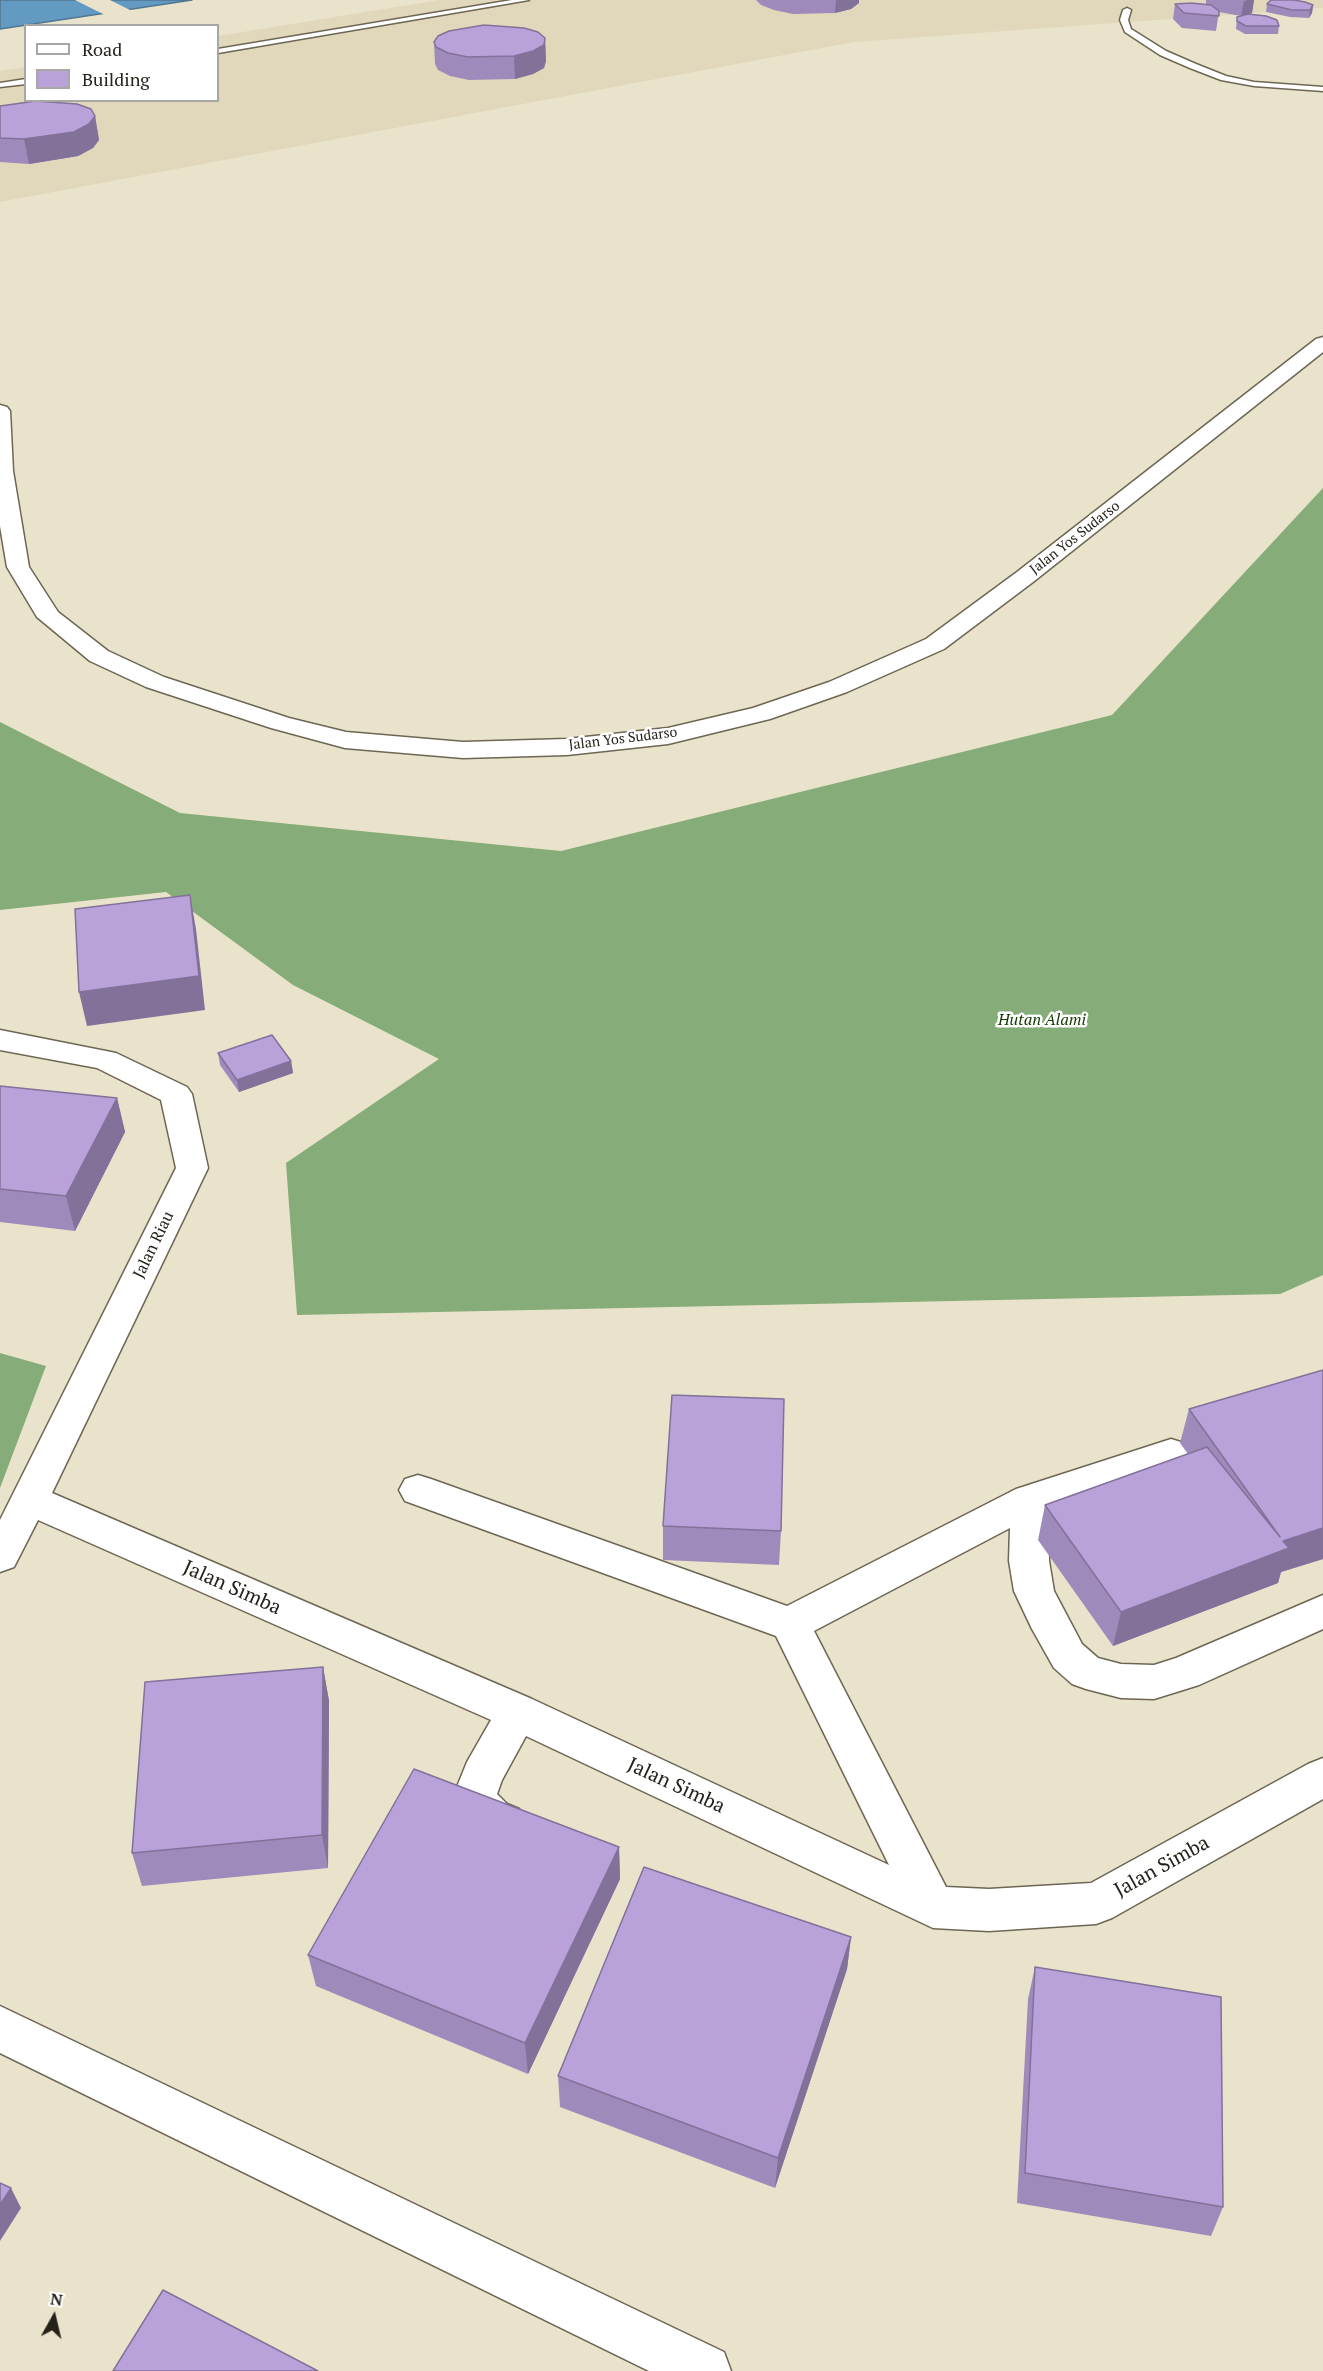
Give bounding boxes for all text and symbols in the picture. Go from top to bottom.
legend [24,24,219,102]
text: Road [82,37,122,61]
text: Building [82,67,150,91]
street label: Jalan Yos Sudarso [1027,498,1123,578]
street label: Jalan Yos Sudarso [568,724,678,754]
park label: Hutan Alami [998,1010,1086,1030]
street label: Jalan Riau [130,1208,178,1282]
street label: Jalan Simba [179,1556,285,1620]
street label: Jalan Simba [623,1753,729,1819]
street label: Jalan Simba [1110,1831,1214,1903]
north arrow [24,2287,84,2347]
text: N [49,2287,64,2311]

